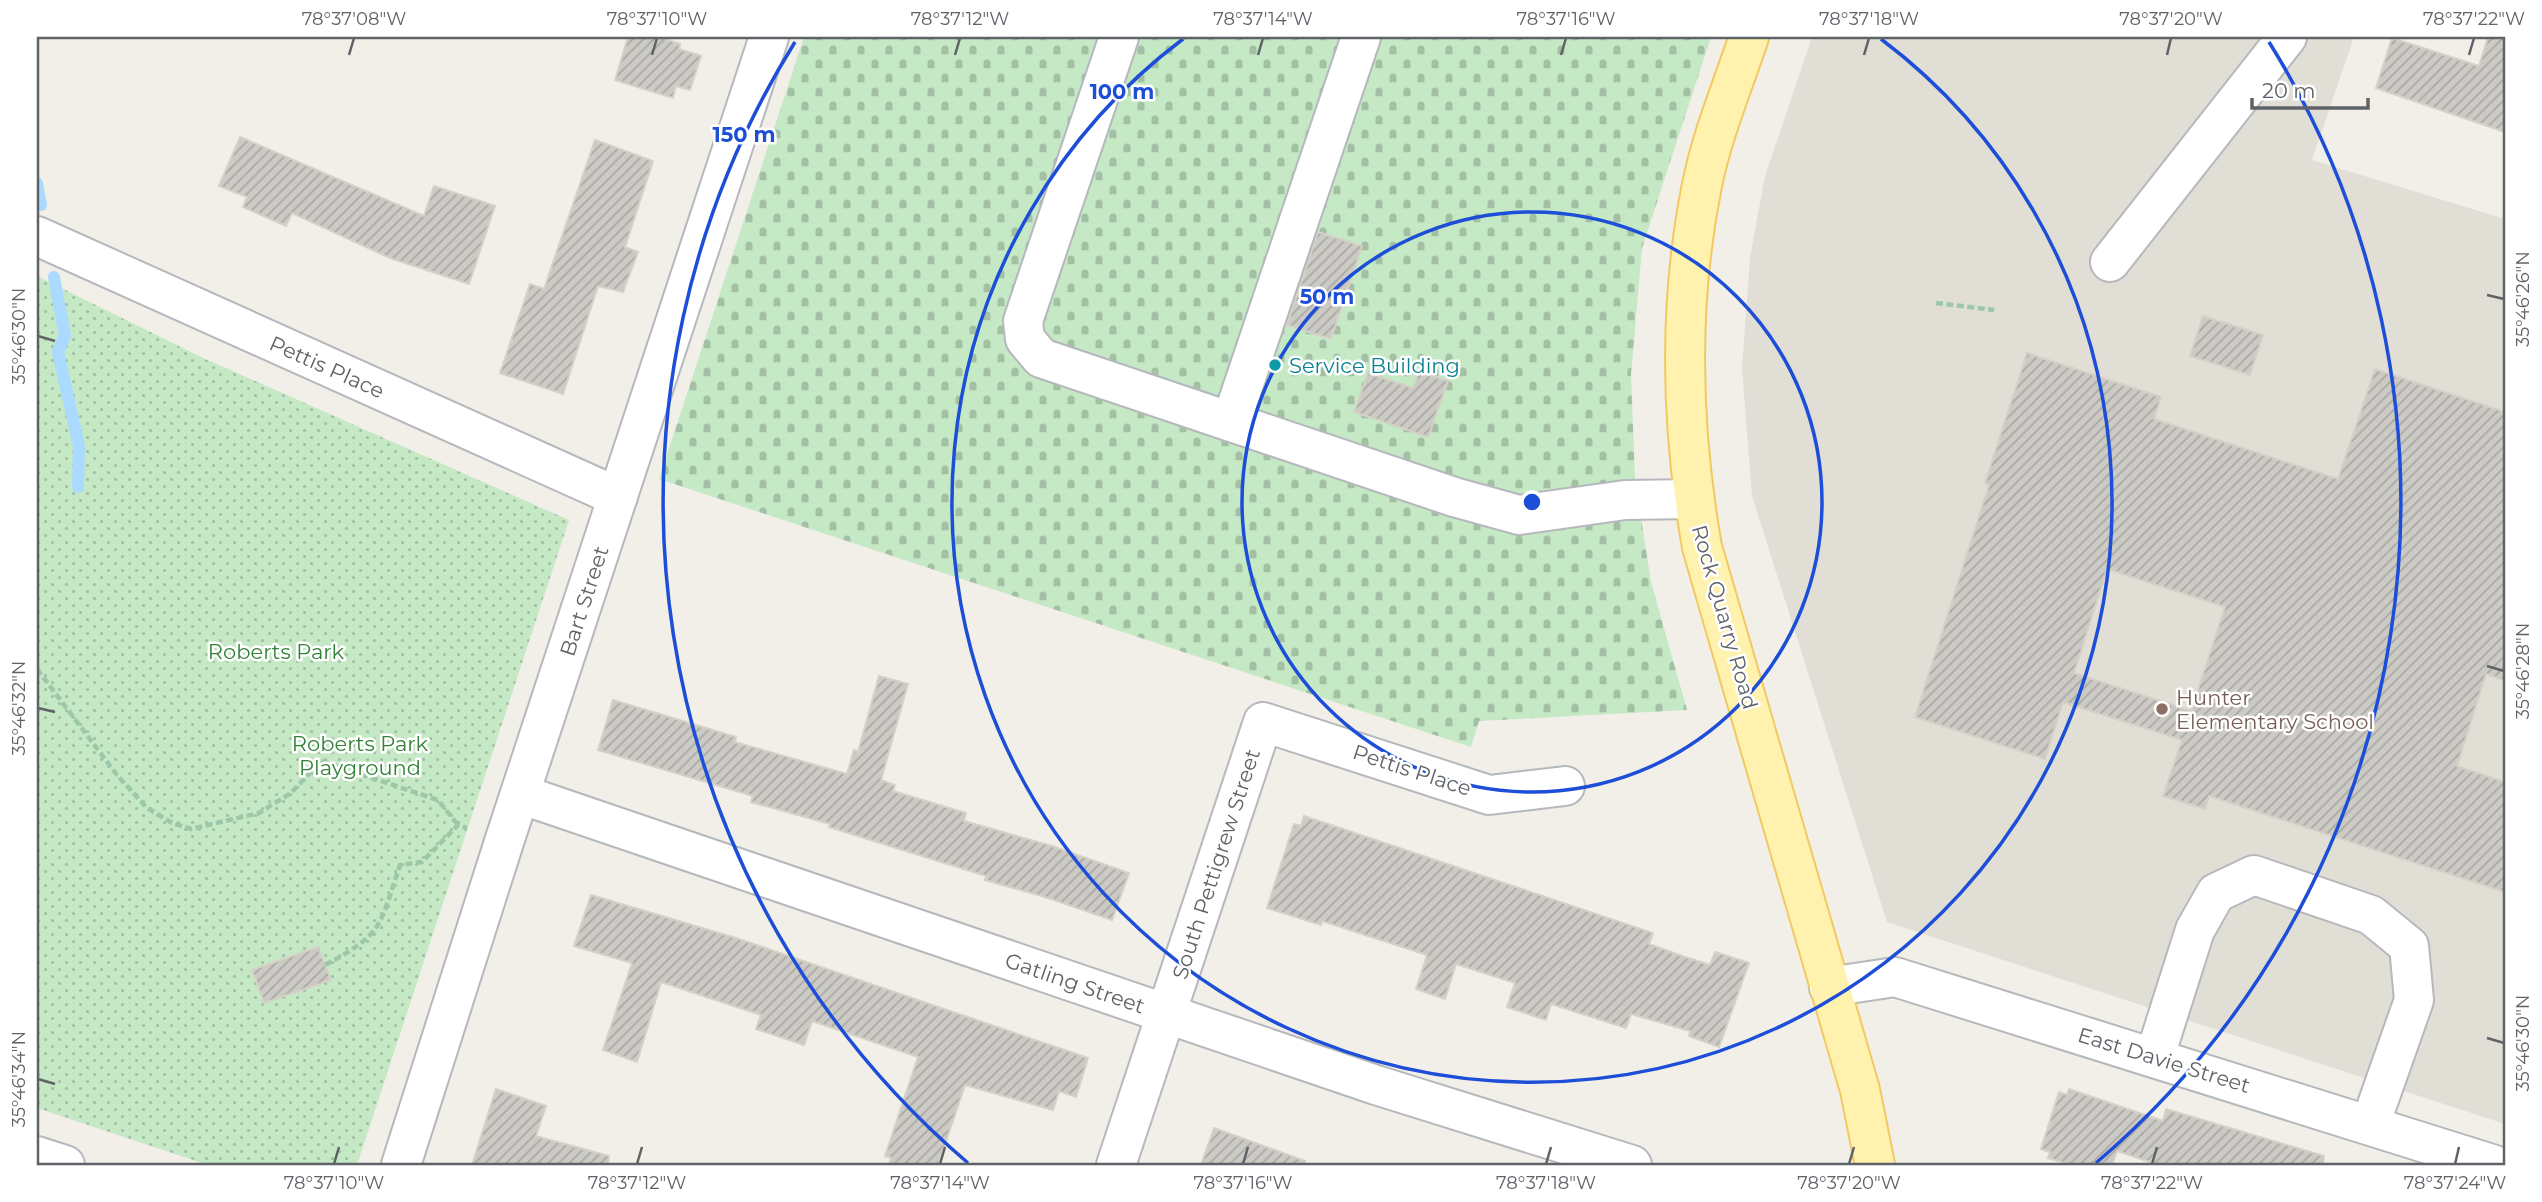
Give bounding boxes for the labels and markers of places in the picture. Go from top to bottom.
place label: Service Building [1289,353,1460,378]
marker: Service Building [1267,357,1283,373]
centre of rings [1520,490,1544,514]
place label: Hunter Elementary School [2176,685,2374,734]
marker: Hunter Elementary School [2154,701,2170,717]

